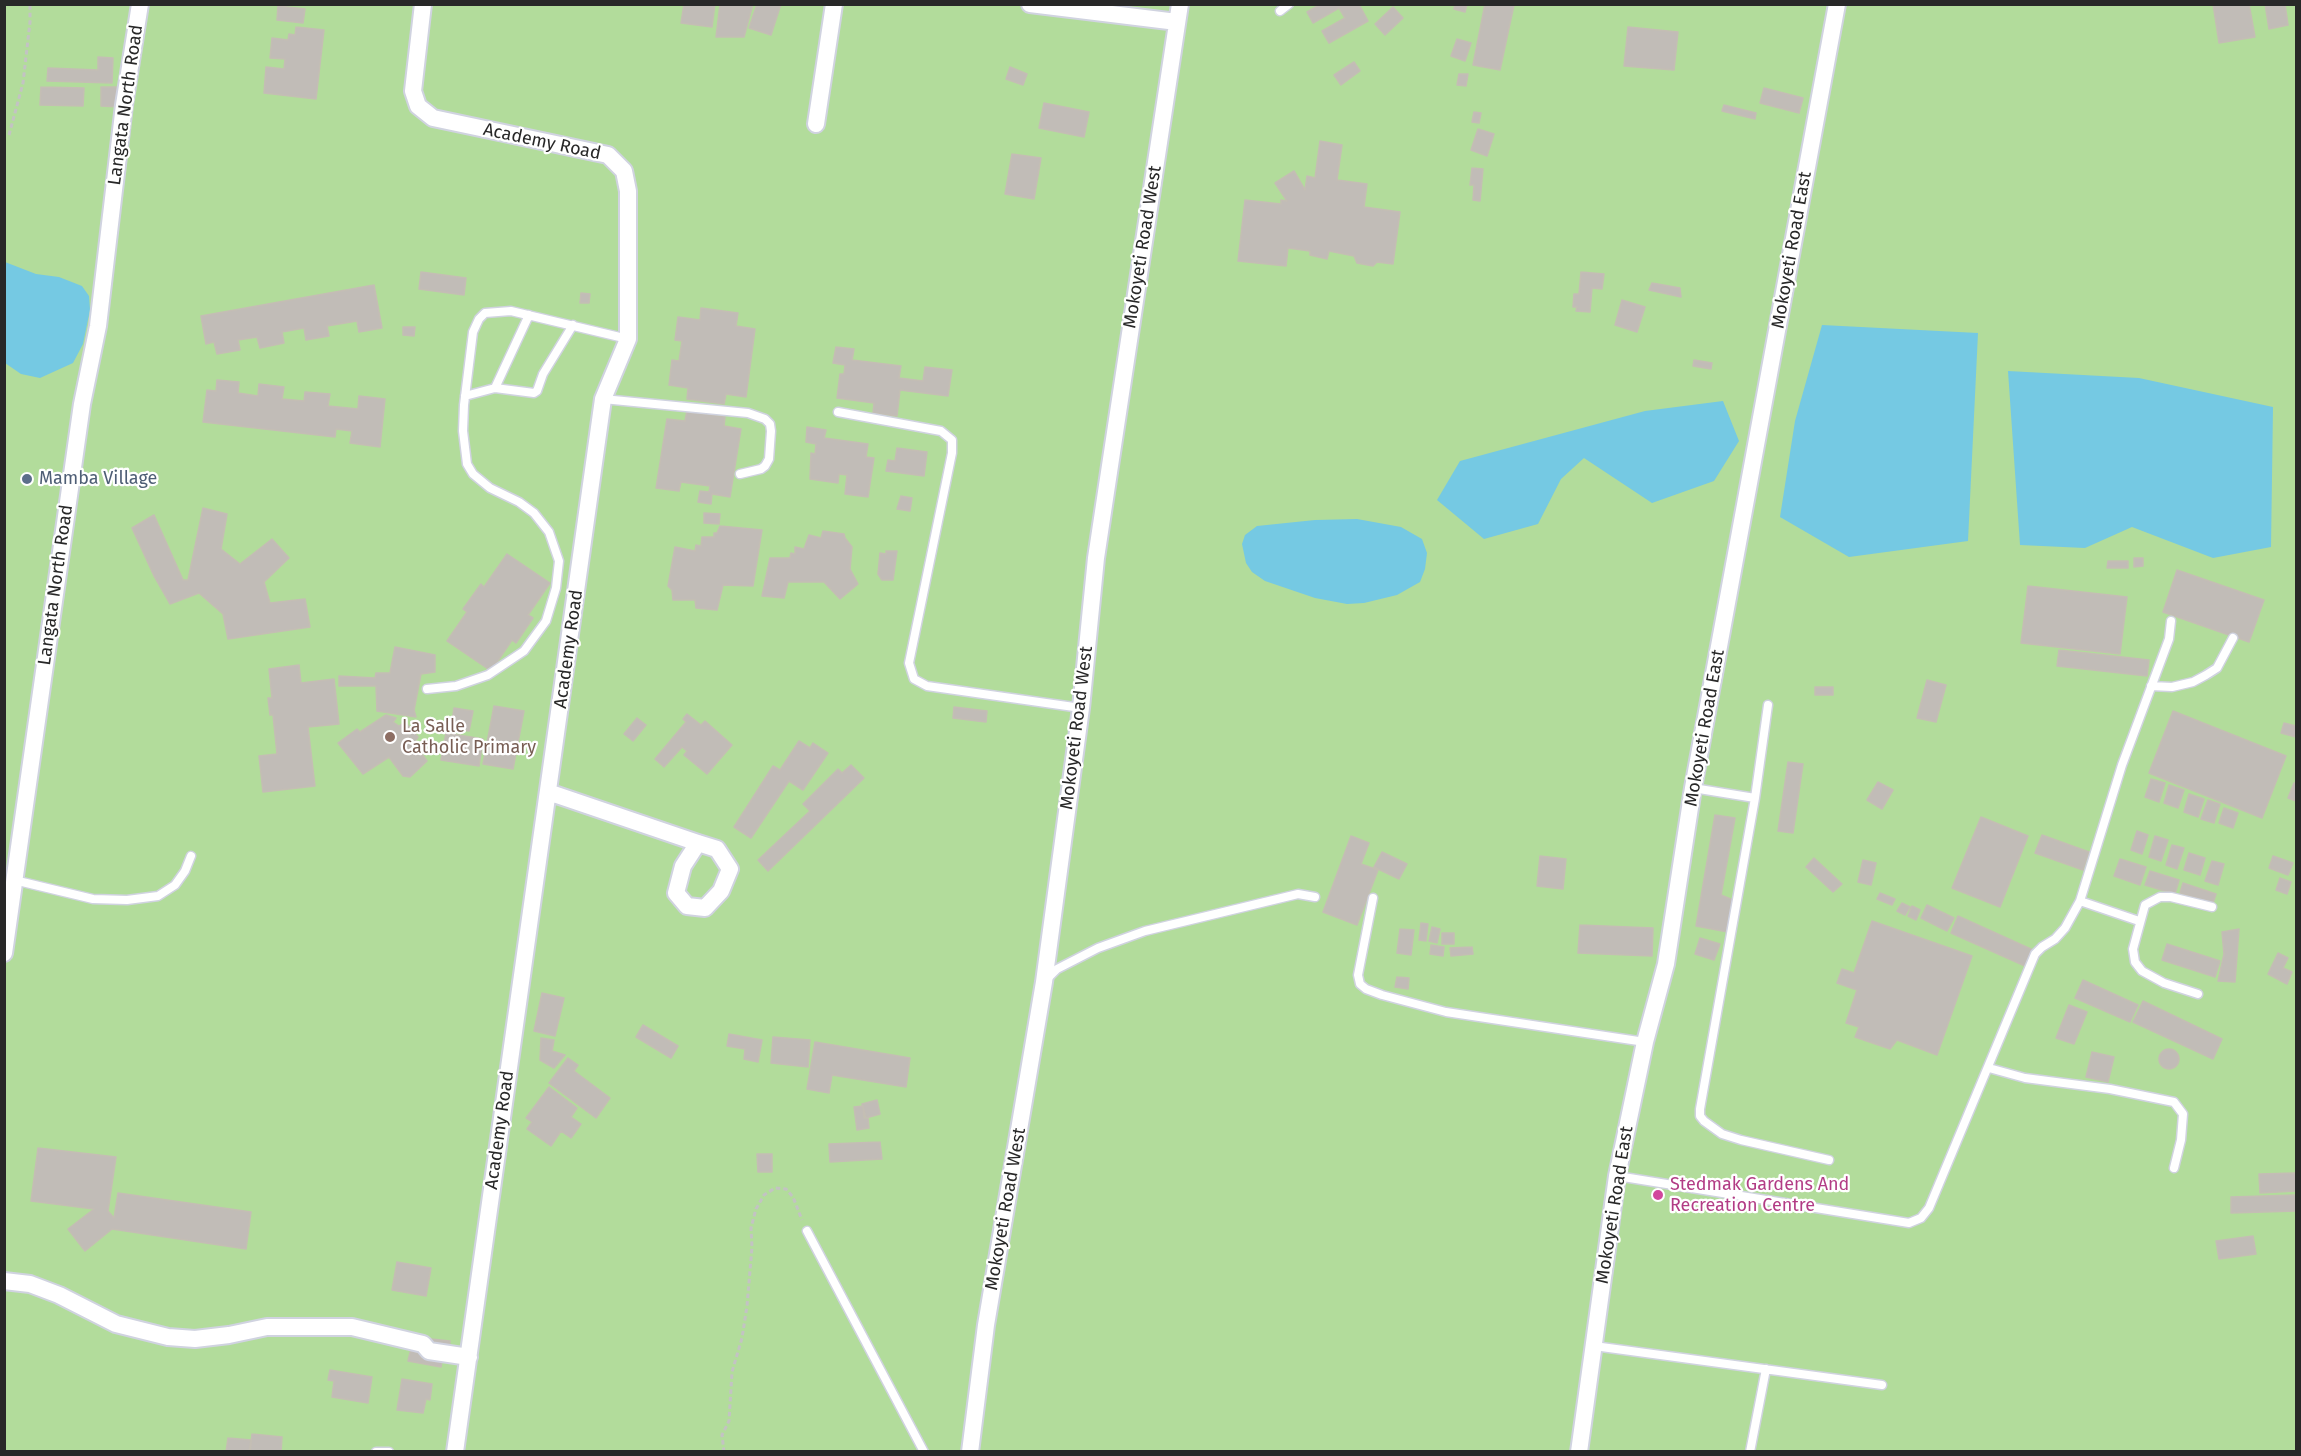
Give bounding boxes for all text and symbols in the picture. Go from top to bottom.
street label: Langata North Road [104,23,148,187]
street label: Academy Road [481,119,603,165]
street label: Mokoyeti Road West [1119,164,1167,330]
street label: Mokoyeti Road East [1768,170,1816,330]
place label: Mamba Village [39,468,157,490]
marker: Mamba Village [20,472,34,486]
street label: Langata North Road [34,503,78,667]
street label: Academy Road [550,588,588,710]
street label: Mokoyeti Road West [1056,645,1098,811]
street label: Mokoyeti Road East [1681,648,1729,808]
place label: La Salle Catholic Primary [402,716,536,758]
marker: La Salle Catholic Primary [383,730,397,744]
street label: Academy Road [481,1069,519,1191]
street label: Mokoyeti Road East [1592,1125,1638,1285]
street label: Mokoyeti Road West [981,1126,1031,1292]
place label: Stedmak Gardens And Recreation Centre [1670,1174,1849,1216]
marker: Stedmak Gardens And Recreation Centre [1651,1188,1665,1202]

